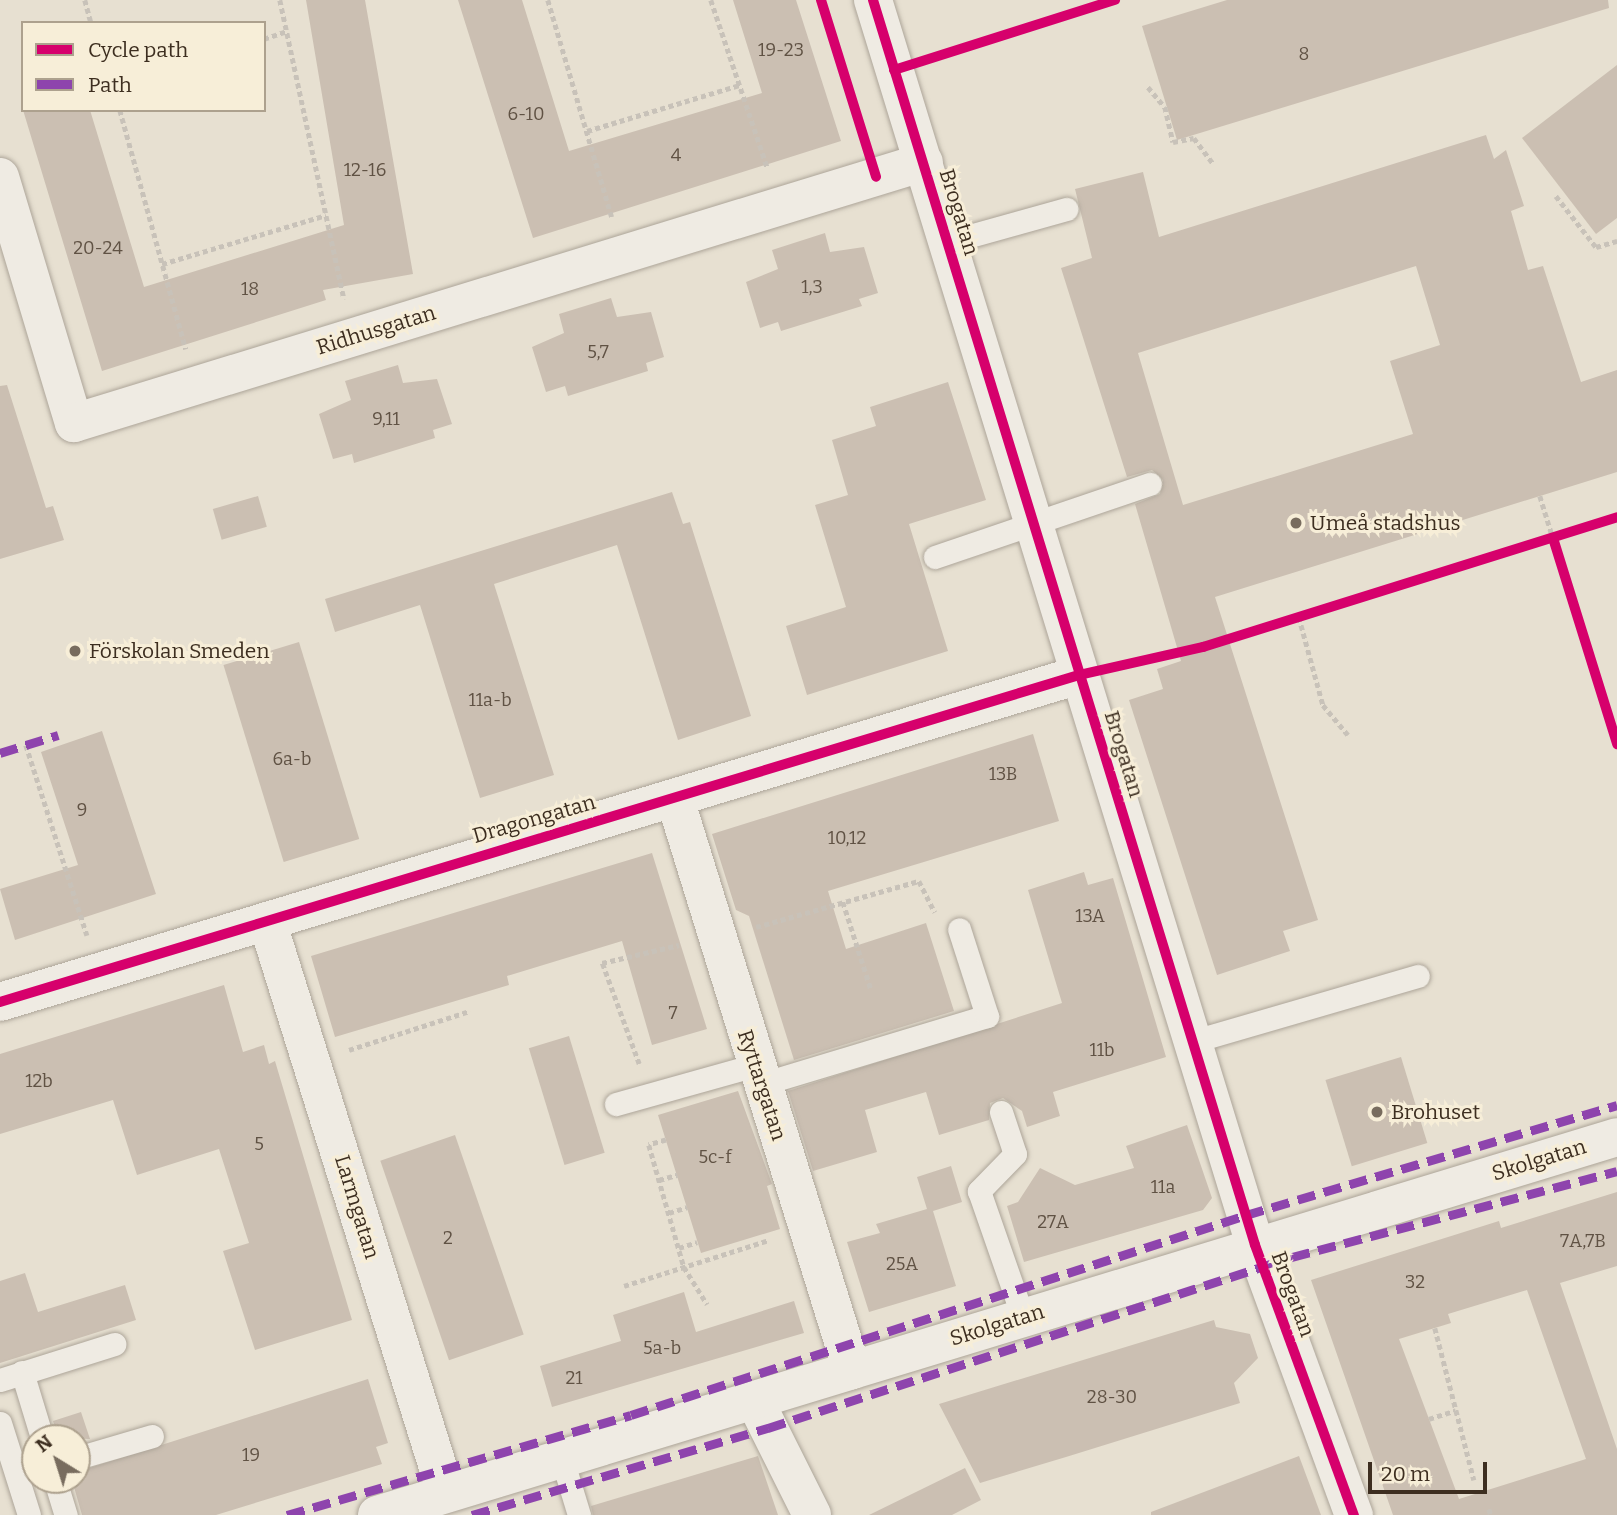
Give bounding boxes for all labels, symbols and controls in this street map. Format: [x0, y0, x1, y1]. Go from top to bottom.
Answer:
legend [21, 21, 266, 112]
text: Cycle path [88, 37, 188, 63]
house number: 19-23 [758, 39, 804, 61]
house number: 8 [1299, 43, 1309, 65]
text: Path [88, 72, 132, 98]
house number: 6-10 [508, 103, 544, 125]
house number: 4 [671, 144, 681, 166]
house number: 12-16 [344, 159, 386, 181]
street label: Brogatan [934, 166, 984, 258]
house number: 20-24 [73, 237, 123, 259]
house number: 1,3 [801, 276, 823, 298]
house number: 18 [241, 278, 259, 300]
street label: Ridhusgatan [313, 300, 439, 360]
house number: 5,7 [587, 341, 609, 363]
house number: 9,11 [372, 408, 400, 430]
place label: Umeå stadshus [1310, 510, 1460, 536]
marker: Umeå stadshus [1288, 515, 1304, 531]
place label: Förskolan Smeden [89, 638, 270, 664]
marker: Förskolan Smeden [67, 643, 83, 659]
house number: 11a-b [468, 689, 512, 711]
street label: Brogatan [1099, 708, 1149, 800]
house number: 6a-b [272, 748, 312, 770]
house number: 13B [989, 763, 1017, 785]
street label: Dragongatan [470, 789, 598, 849]
house number: 9 [77, 799, 87, 821]
house number: 10,12 [828, 827, 866, 849]
house number: 13A [1075, 905, 1105, 927]
house number: 7 [668, 1002, 678, 1024]
street label: Ryttargatan [732, 1026, 792, 1144]
house number: 11b [1089, 1039, 1115, 1061]
house number: 12b [25, 1070, 53, 1092]
place label: Brohuset [1391, 1099, 1480, 1125]
marker: Brohuset [1369, 1104, 1385, 1120]
house number: 5 [254, 1133, 264, 1155]
street label: Skolgatan [1489, 1134, 1589, 1186]
house number: 5c-f [698, 1146, 732, 1168]
street label: Larmgatan [329, 1152, 385, 1262]
house number: 11a [1151, 1176, 1175, 1198]
house number: 27A [1037, 1211, 1069, 1233]
house number: 2 [443, 1227, 453, 1249]
house number: 7A,7B [1560, 1230, 1606, 1252]
street label: Brogatan [1266, 1248, 1320, 1340]
house number: 25A [886, 1253, 918, 1275]
house number: 32 [1405, 1271, 1425, 1293]
street label: Skolgatan [947, 1299, 1047, 1351]
house number: 5a-b [643, 1337, 681, 1359]
house number: 21 [565, 1367, 583, 1389]
house number: 28-30 [1087, 1386, 1137, 1408]
north arrow [21, 1424, 91, 1494]
text: N [31, 1430, 57, 1457]
house number: 19 [242, 1444, 260, 1466]
scale bar [1372, 1448, 1491, 1492]
text: 20 m [1381, 1461, 1430, 1487]

